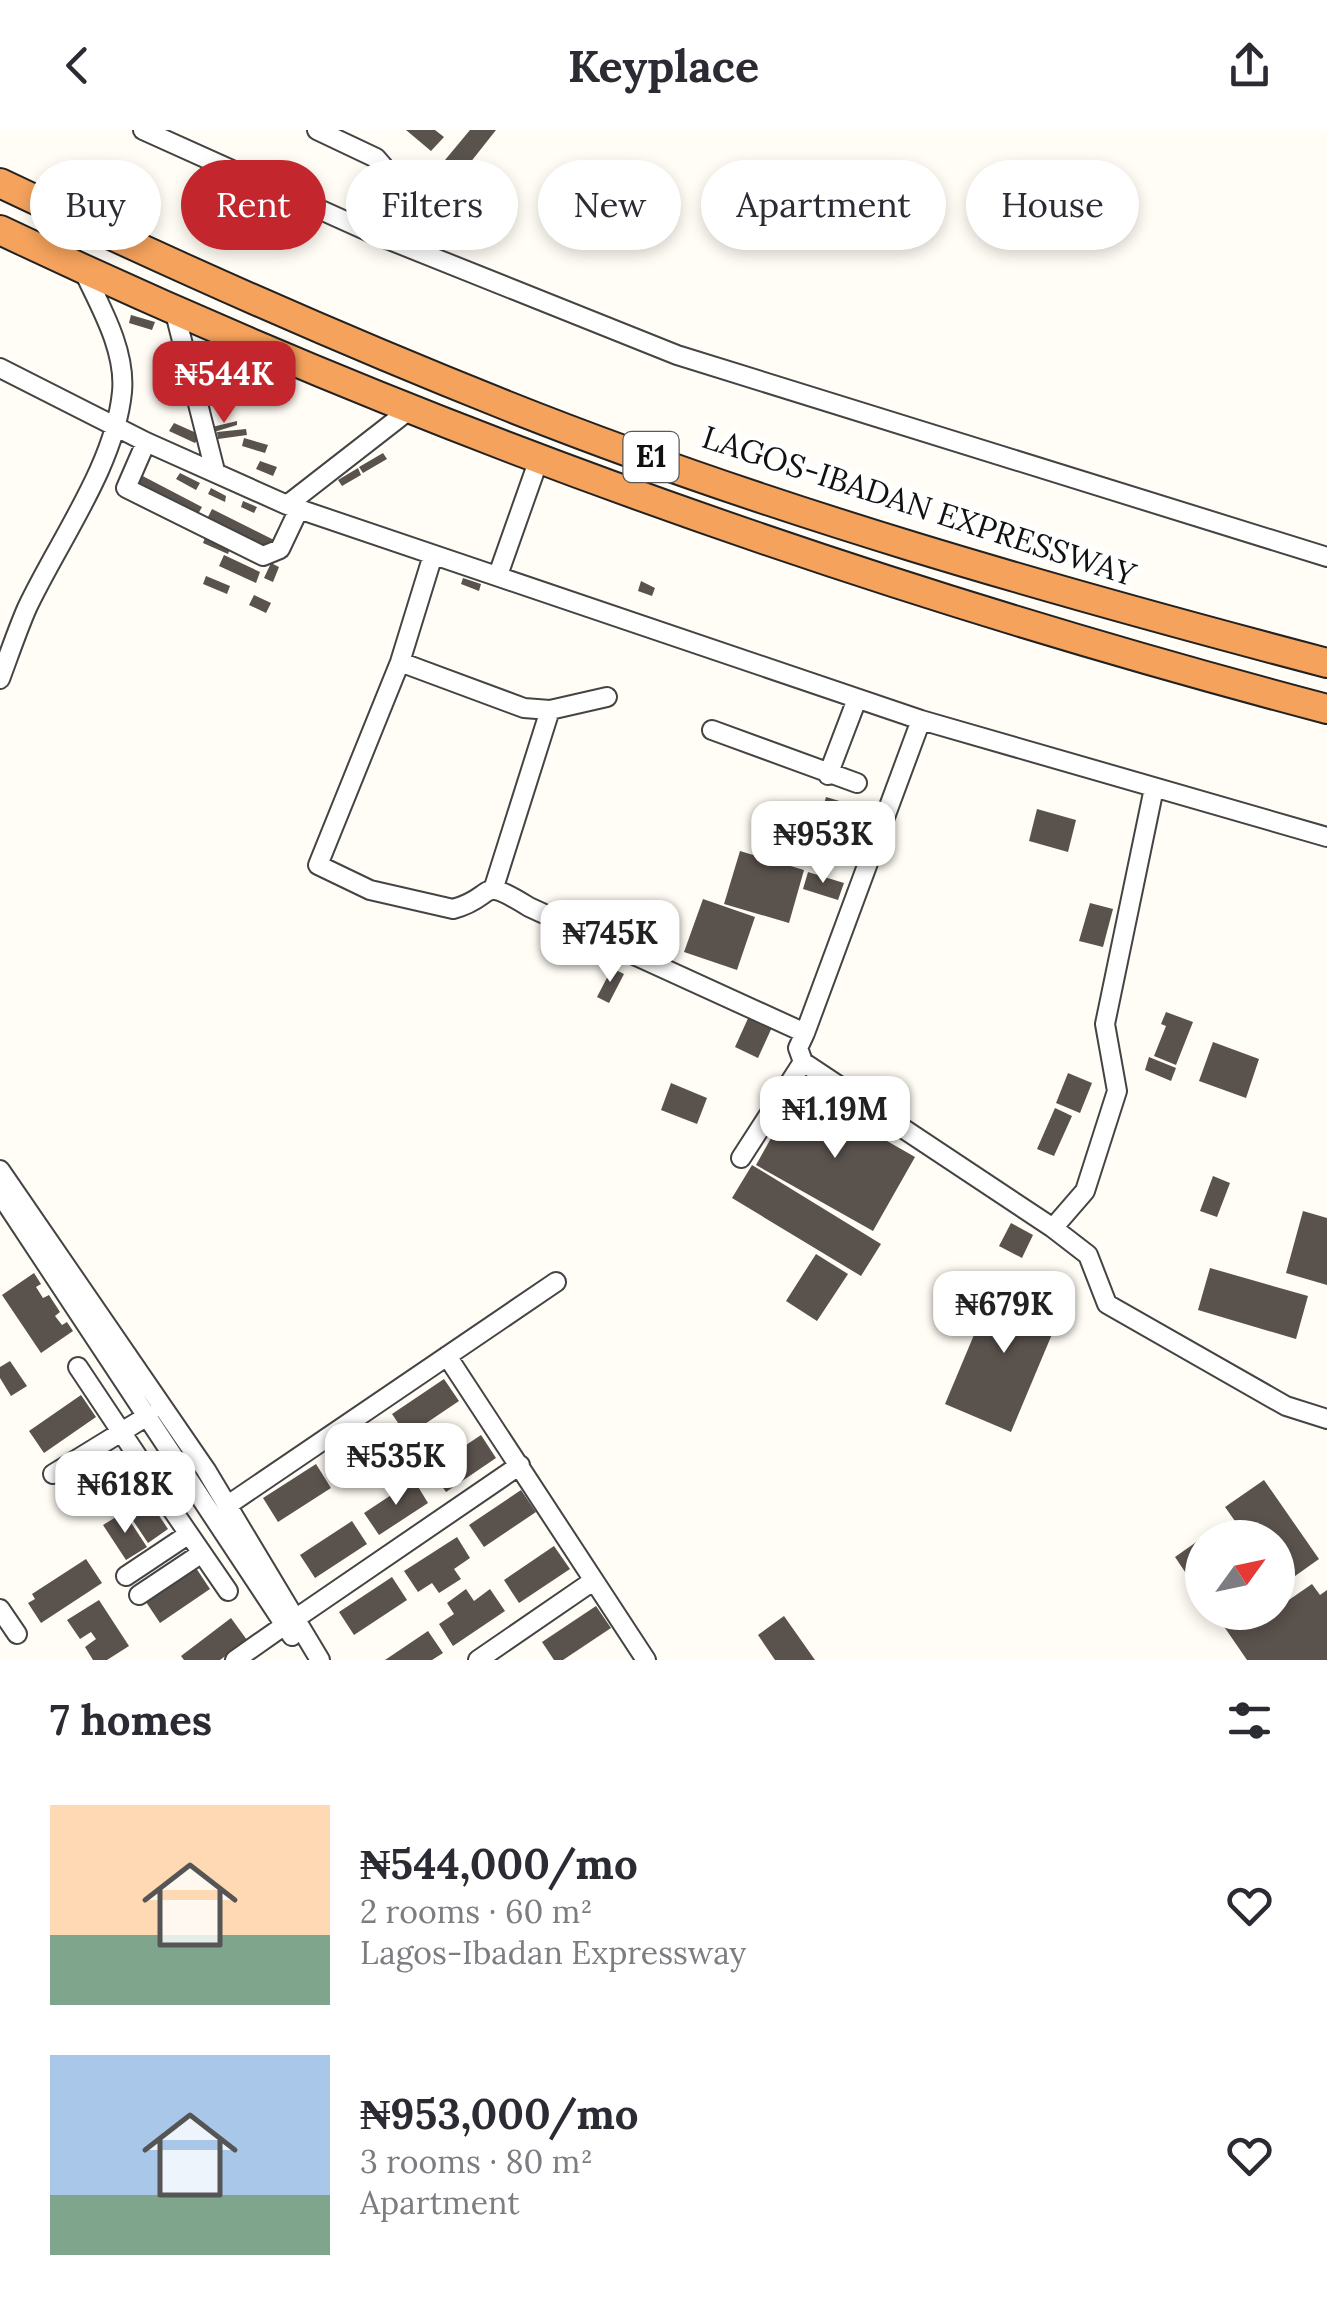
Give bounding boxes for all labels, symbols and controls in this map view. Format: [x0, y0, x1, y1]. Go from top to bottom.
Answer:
text: Keyplace [568, 37, 759, 94]
icon: back [50, 38, 105, 93]
icon: share [1222, 38, 1277, 93]
chip: Buy [30, 160, 161, 250]
chip: Rent [181, 160, 326, 250]
chip: Filters [346, 160, 518, 250]
chip: New [538, 160, 681, 250]
chip: Apartment [701, 160, 946, 250]
chip: House [966, 160, 1139, 250]
pin: ₦544K [154, 341, 294, 426]
text: ₦544K [175, 353, 273, 394]
street label: LAGOS-IBADAN EXPRESSWAY [697, 416, 1142, 595]
road number: E1 [624, 432, 678, 482]
pin: ₦953K [753, 801, 893, 886]
text: ₦953K [773, 813, 873, 854]
pin: ₦745K [540, 900, 680, 985]
text: ₦745K [562, 912, 658, 953]
pin: ₦1.19M [754, 1076, 916, 1161]
text: ₦1.19M [782, 1088, 888, 1129]
pin: ₦679K [934, 1271, 1074, 1356]
text: ₦679K [955, 1283, 1053, 1324]
pin: ₦535K [326, 1423, 466, 1508]
text: ₦535K [347, 1435, 445, 1476]
pin: ₦618K [55, 1451, 195, 1536]
text: ₦618K [77, 1463, 173, 1504]
north arrow [1185, 1520, 1295, 1630]
map controls [1185, 1520, 1295, 1630]
text: 7 homes [50, 1693, 212, 1747]
icon: filters [1222, 1693, 1277, 1748]
text: ₦544,000/mo [360, 1837, 638, 1891]
icon: home [130, 1845, 250, 1965]
icon: heart [1222, 1878, 1277, 1933]
text: 2 rooms · 60 m² [360, 1891, 593, 1932]
text: Lagos-Ibadan Expressway [360, 1932, 746, 1973]
text: ₦953,000/mo [360, 2087, 639, 2141]
icon: home [130, 2095, 250, 2215]
icon: heart [1222, 2128, 1277, 2183]
text: 3 rooms · 80 m² [360, 2141, 593, 2182]
text: Apartment [360, 2182, 520, 2223]

